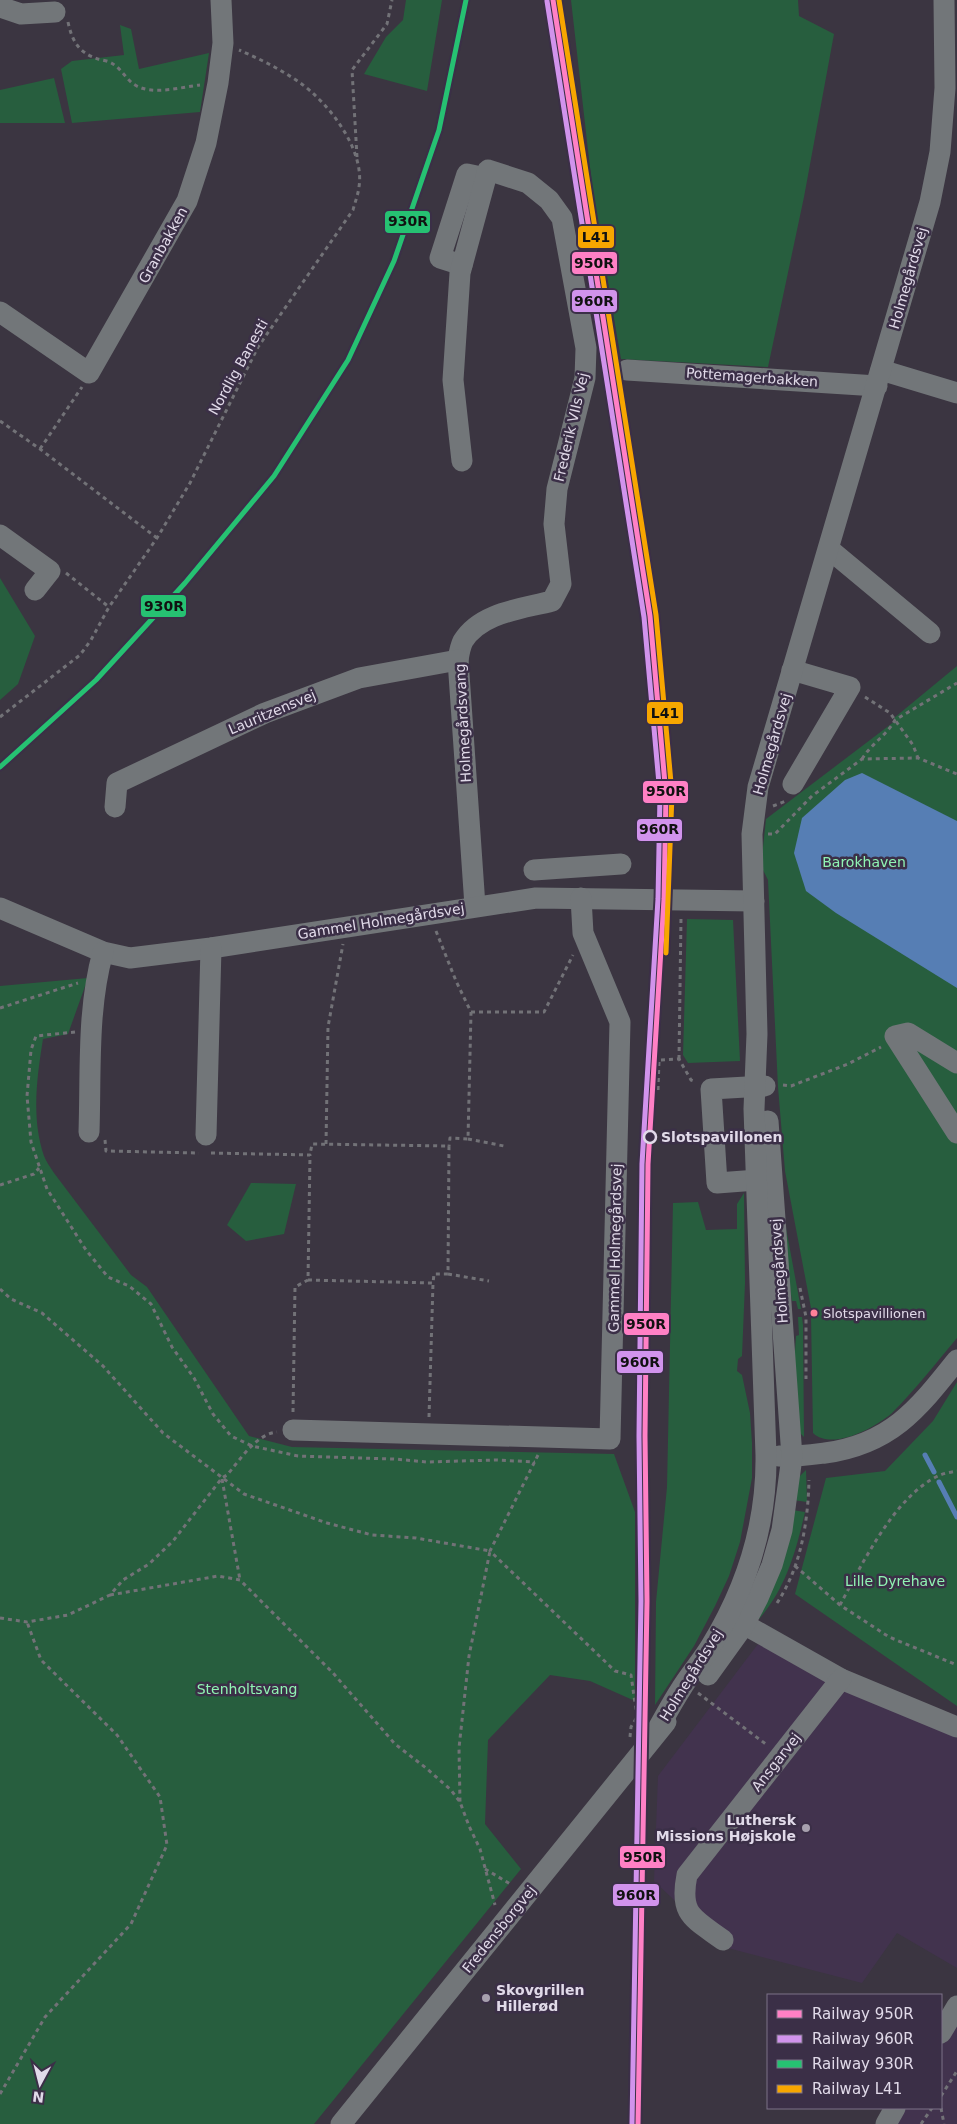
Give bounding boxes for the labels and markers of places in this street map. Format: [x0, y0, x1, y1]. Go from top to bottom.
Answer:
place label: Slotspavillonen [661, 1129, 783, 1145]
marker: Slotspavillonen [643, 1130, 657, 1144]
place label: Slotspavillionen [823, 1306, 925, 1321]
marker: Slotspavillionen [809, 1308, 819, 1318]
place label: Luthersk Missions Højskole [656, 1812, 797, 1844]
marker: Luthersk Missions Højskole [800, 1822, 812, 1834]
place label: Skovgrillen Hillerød [496, 1982, 585, 2014]
marker: Skovgrillen Hillerød [480, 1992, 492, 2004]

